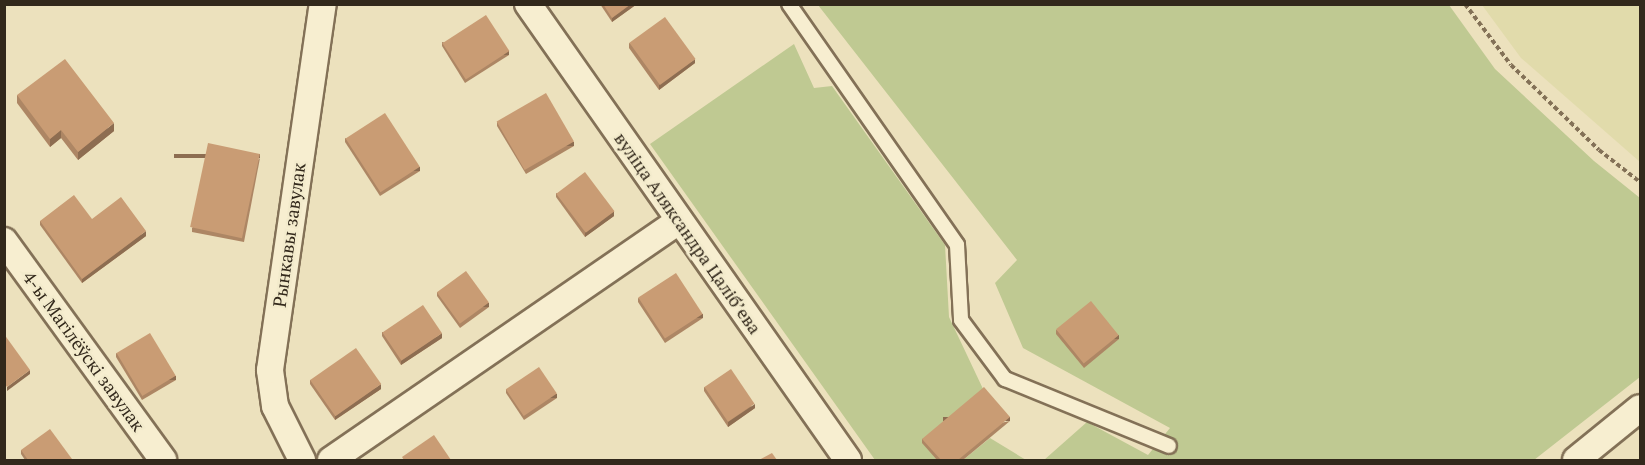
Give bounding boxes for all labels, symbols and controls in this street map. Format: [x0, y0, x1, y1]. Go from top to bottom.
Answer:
street label: вуліца Аляксандра Цалібʼева [610, 128, 766, 338]
street label: Рынкавы завулак [268, 161, 310, 309]
street label: 4-ы Магілёўскі завулак [19, 267, 149, 435]

